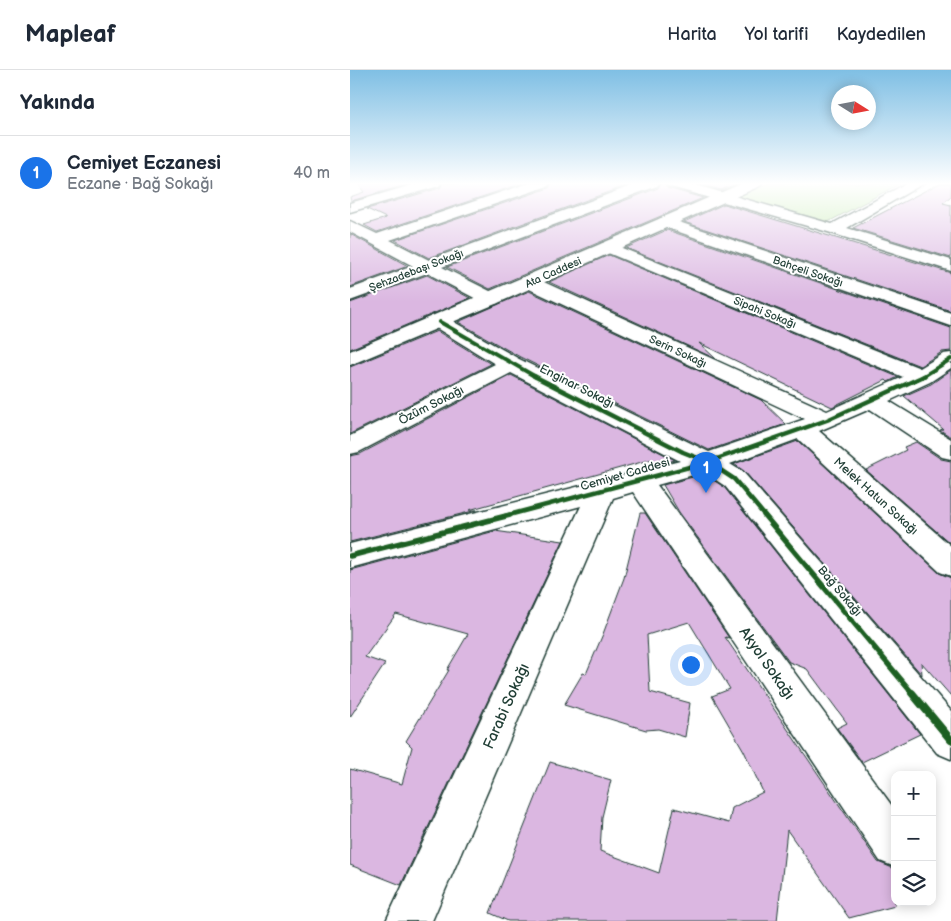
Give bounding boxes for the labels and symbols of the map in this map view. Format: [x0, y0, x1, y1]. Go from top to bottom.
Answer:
north arrow [831, 85, 876, 130]
street label: Şehzadebaşı Sokağı [367, 246, 465, 294]
street label: Bahçeli Sokağı [771, 253, 845, 290]
street label: Ata Caddesi [523, 254, 584, 291]
street label: Sipahi Sokağı [732, 294, 798, 331]
street label: Serin Sokağı [647, 332, 709, 370]
street label: Enginar Sokağı [537, 361, 617, 412]
street label: Özüm Sokağı [396, 382, 466, 428]
pin: 1 [690, 452, 722, 493]
street label: Cemiyet Caddesi [579, 455, 672, 494]
street label: Melek Hatun Sokağı [830, 455, 921, 538]
street label: Bağ Sokağı [814, 563, 865, 620]
street label: Akyol Sokağı [735, 623, 799, 703]
your location [678, 652, 704, 678]
street label: Farabi Sokağı [479, 660, 534, 752]

